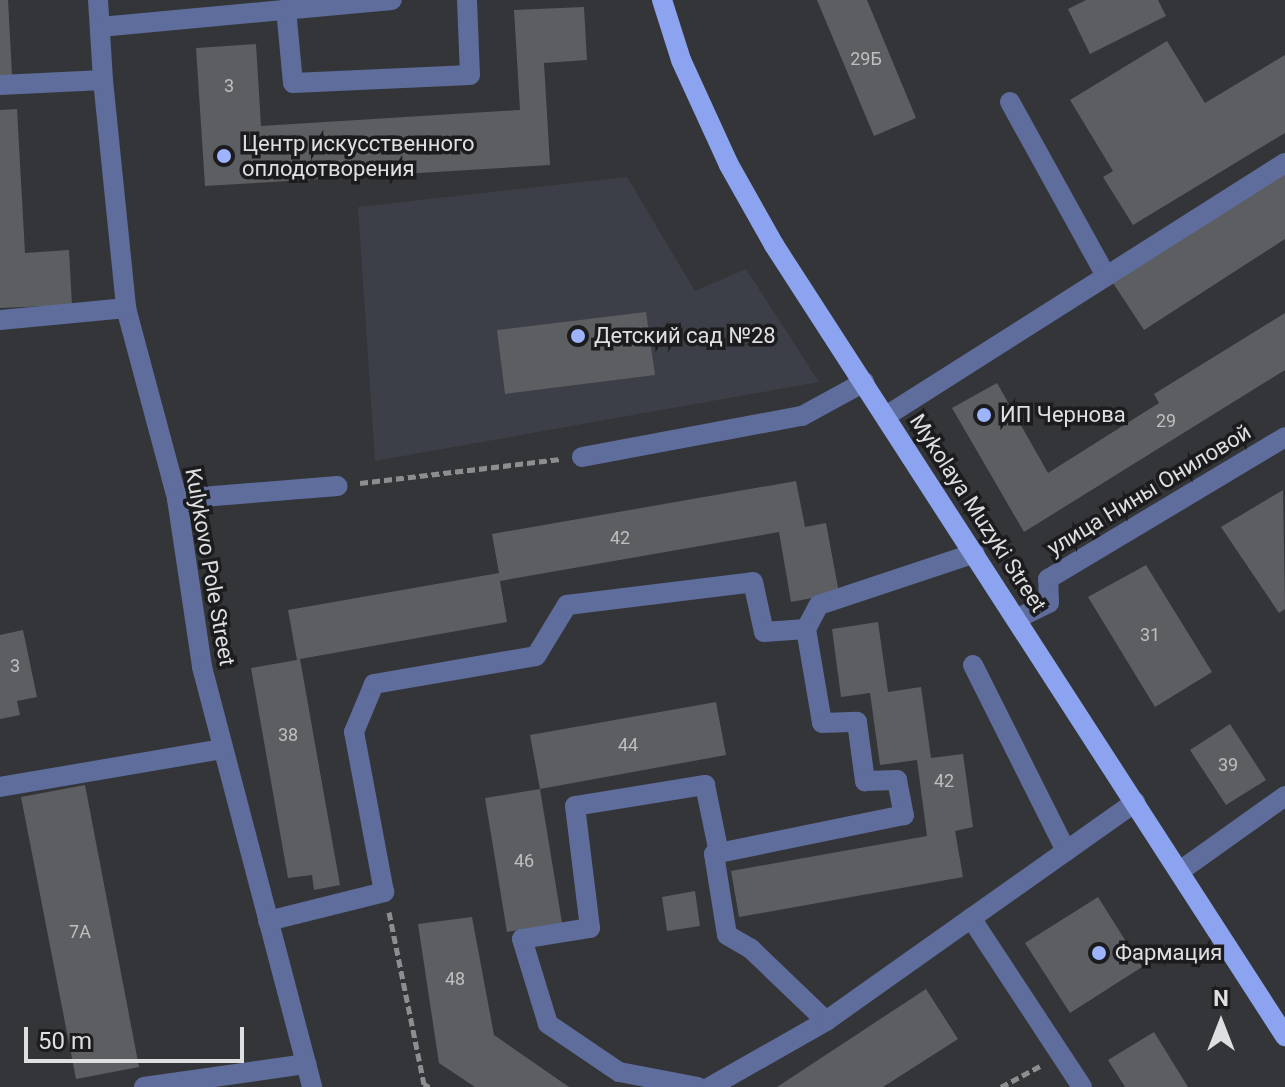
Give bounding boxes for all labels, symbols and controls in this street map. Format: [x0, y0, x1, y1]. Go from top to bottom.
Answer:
house number: 29Б [850, 48, 882, 70]
house number: 3 [224, 75, 234, 97]
place label: Центр искусственного оплодотворения [242, 130, 475, 182]
marker: Центр искусственного оплодотворения [213, 145, 235, 167]
place label: Детский сад №28 [594, 323, 776, 349]
marker: Детский сад №28 [569, 327, 587, 345]
place label: ИП Чернова [1000, 402, 1126, 428]
marker: ИП Чернова [975, 406, 993, 424]
street label: Mykolaya Muzyki Street [904, 409, 1052, 617]
house number: 29 [1156, 410, 1176, 432]
street label: улица Нины Ониловой [1042, 419, 1256, 561]
street label: Kulykovo Pole Street [180, 466, 240, 668]
house number: 42 [610, 527, 630, 549]
house number: 31 [1140, 624, 1160, 646]
house number: 3 [10, 655, 20, 677]
house number: 38 [278, 724, 298, 746]
house number: 44 [618, 734, 638, 756]
house number: 39 [1218, 754, 1238, 776]
house number: 42 [934, 770, 954, 792]
house number: 46 [514, 850, 534, 872]
house number: 7А [69, 921, 91, 943]
place label: Фармация [1115, 940, 1222, 966]
marker: Фармация [1090, 944, 1108, 962]
house number: 48 [445, 968, 465, 990]
north arrow [1181, 983, 1261, 1063]
text: N [1213, 986, 1229, 1011]
scale bar [28, 1011, 248, 1061]
text: 50 m [38, 1027, 92, 1055]

